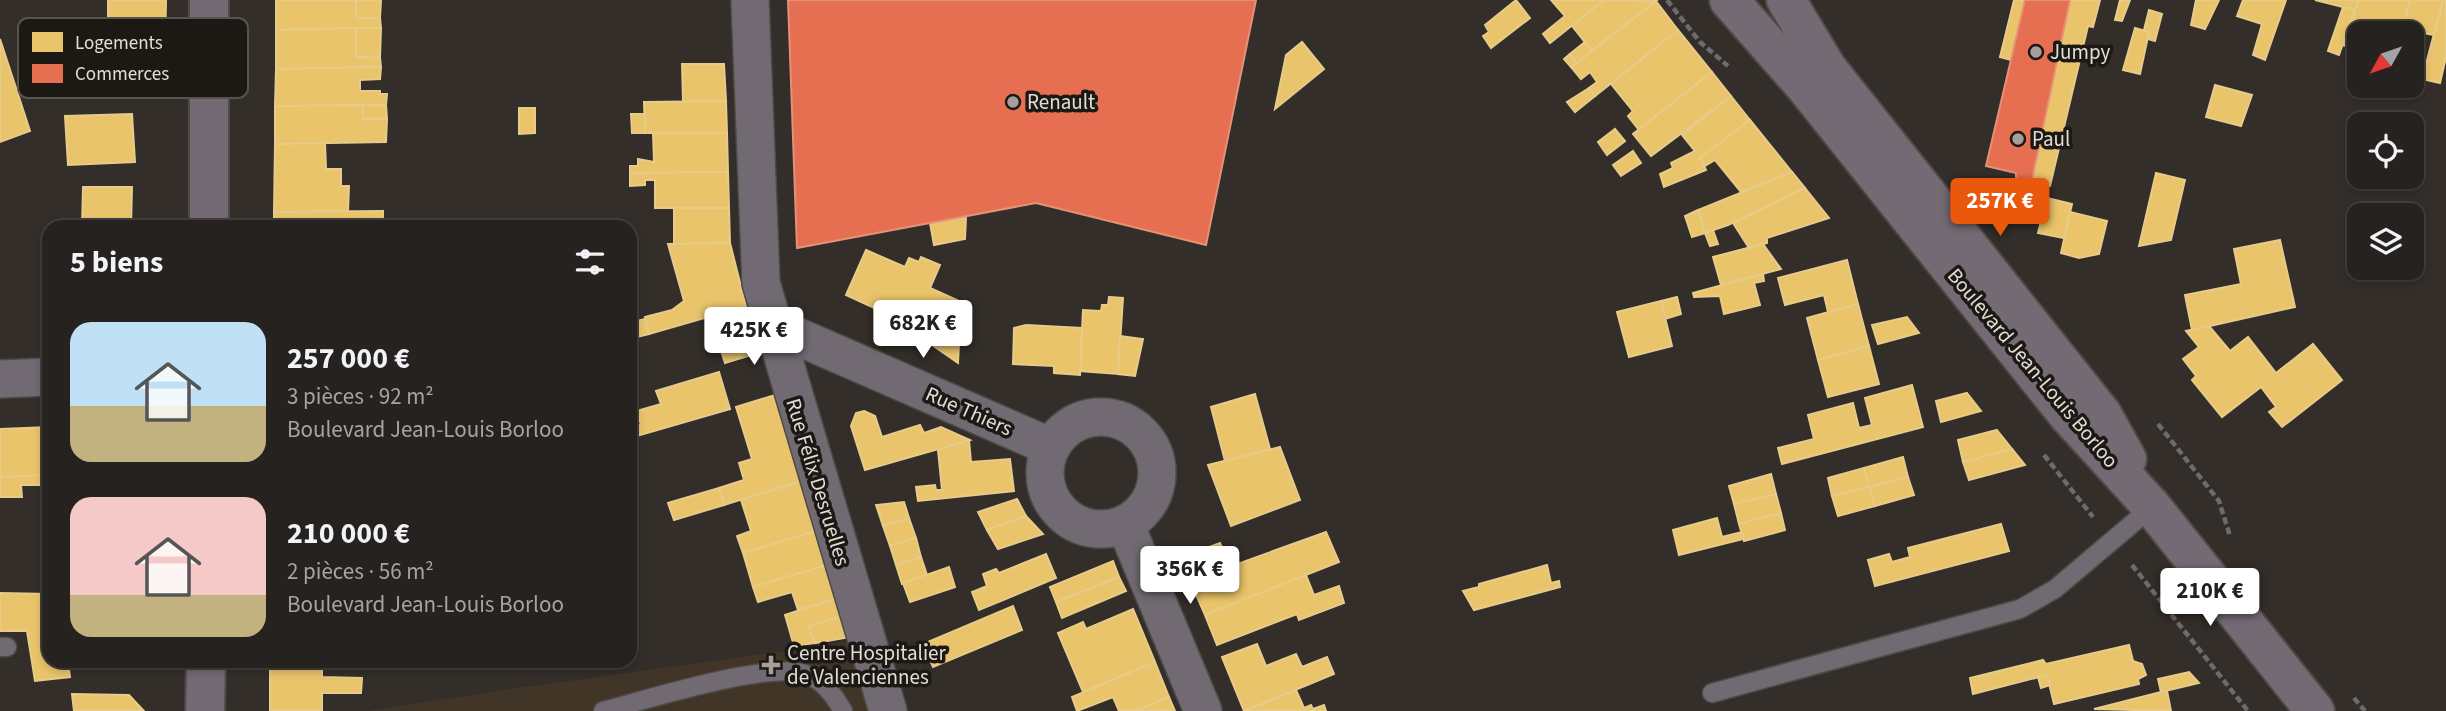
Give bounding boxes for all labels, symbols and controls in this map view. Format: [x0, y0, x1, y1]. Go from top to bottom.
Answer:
legend [18, 18, 248, 98]
north arrow [2347, 21, 2424, 98]
map controls [2347, 21, 2424, 280]
text: Logements [75, 30, 163, 57]
place label: Jumpy [2050, 37, 2110, 67]
marker: Jumpy [2028, 44, 2044, 60]
text: Commerces [75, 61, 169, 88]
place label: Renault [1027, 87, 1095, 117]
marker: Renault [1005, 94, 1021, 110]
button: locate [2347, 112, 2424, 189]
place label: Paul [2032, 124, 2070, 154]
marker: Paul [2010, 131, 2026, 147]
pin: 257K € [1943, 178, 2057, 238]
text: 257K € [1966, 184, 2034, 217]
button: layers [2347, 203, 2424, 280]
text: 5 biens [70, 241, 163, 284]
icon: filters [571, 243, 609, 281]
street label: Boulevard Jean-Louis Borloo [1940, 262, 2126, 474]
pin: 682K € [866, 300, 980, 360]
text: 682K € [889, 306, 957, 339]
pin: 425K € [697, 308, 811, 367]
text: 425K € [720, 313, 788, 346]
text: 257 000 € [287, 337, 410, 380]
icon: home [126, 350, 210, 434]
street label: Rue Thiers [921, 379, 1017, 444]
text: 3 pièces · 92 m² [287, 380, 434, 413]
street label: Rue Félix Desruelles [778, 395, 858, 570]
text: Boulevard Jean-Louis Borloo [287, 413, 564, 446]
text: 210 000 € [287, 512, 410, 555]
icon: home [126, 525, 210, 609]
pin: 356K € [1133, 546, 1247, 606]
text: 356K € [1156, 552, 1224, 585]
text: 2 pièces · 56 m² [287, 555, 434, 588]
pin: 210K € [2153, 568, 2267, 628]
text: 210K € [2176, 574, 2244, 607]
text: Boulevard Jean-Louis Borloo [287, 588, 564, 621]
place label: Centre Hospitalier de Valenciennes [787, 638, 947, 692]
marker: Centre Hospitalier de Valenciennes [761, 655, 781, 675]

